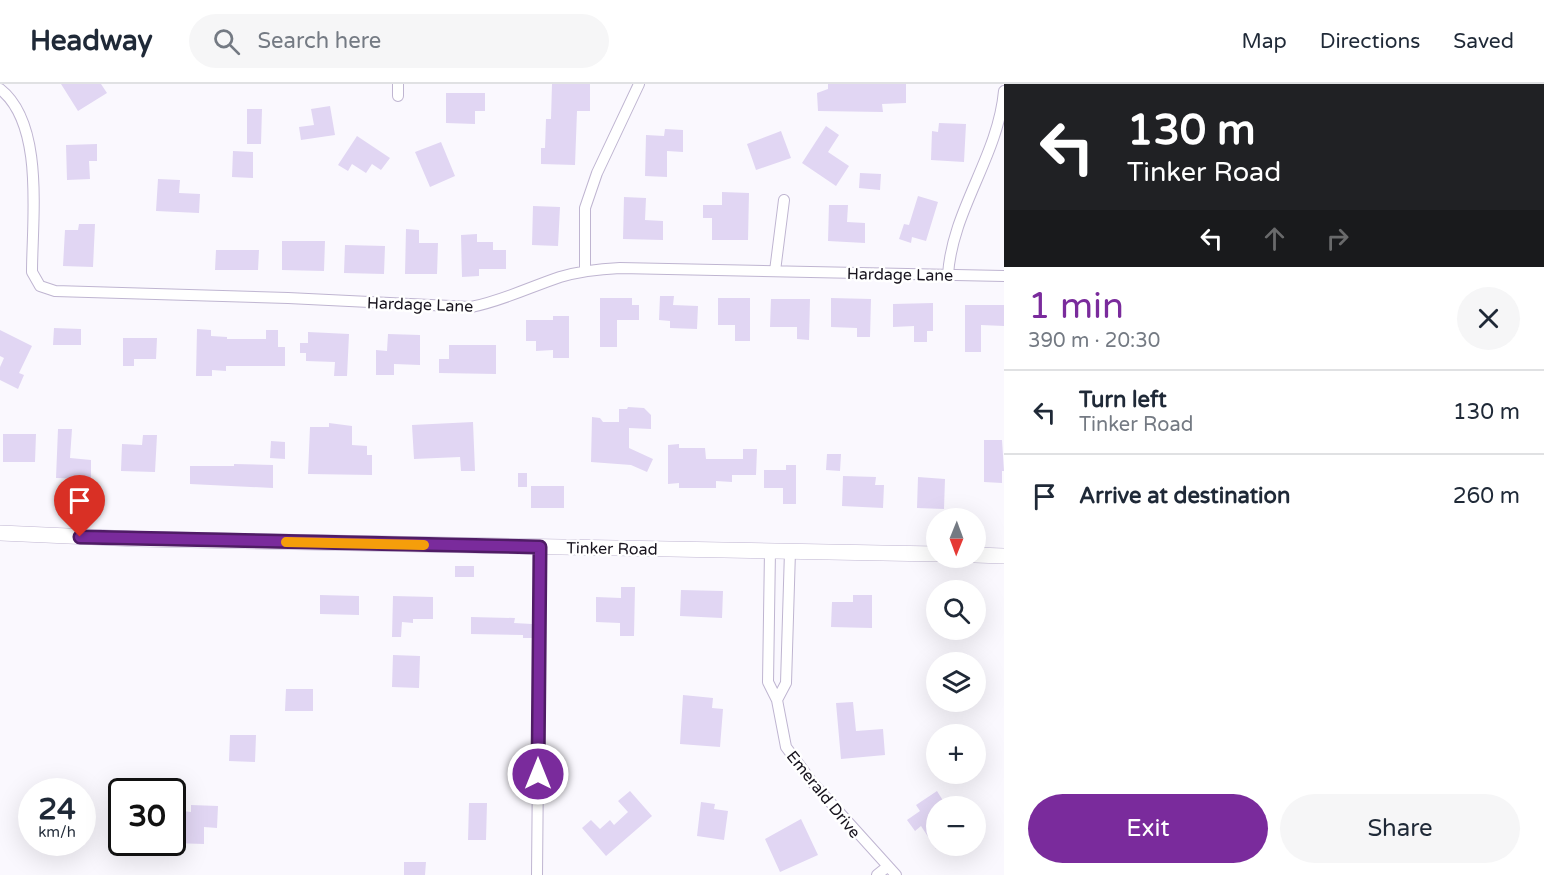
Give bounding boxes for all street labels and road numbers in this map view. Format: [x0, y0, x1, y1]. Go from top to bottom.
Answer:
street label: Hardage Lane [847, 264, 953, 286]
street label: Hardage Lane [366, 293, 473, 317]
street label: Tinker Road [566, 538, 658, 560]
street label: Emerald Drive [782, 747, 865, 842]

